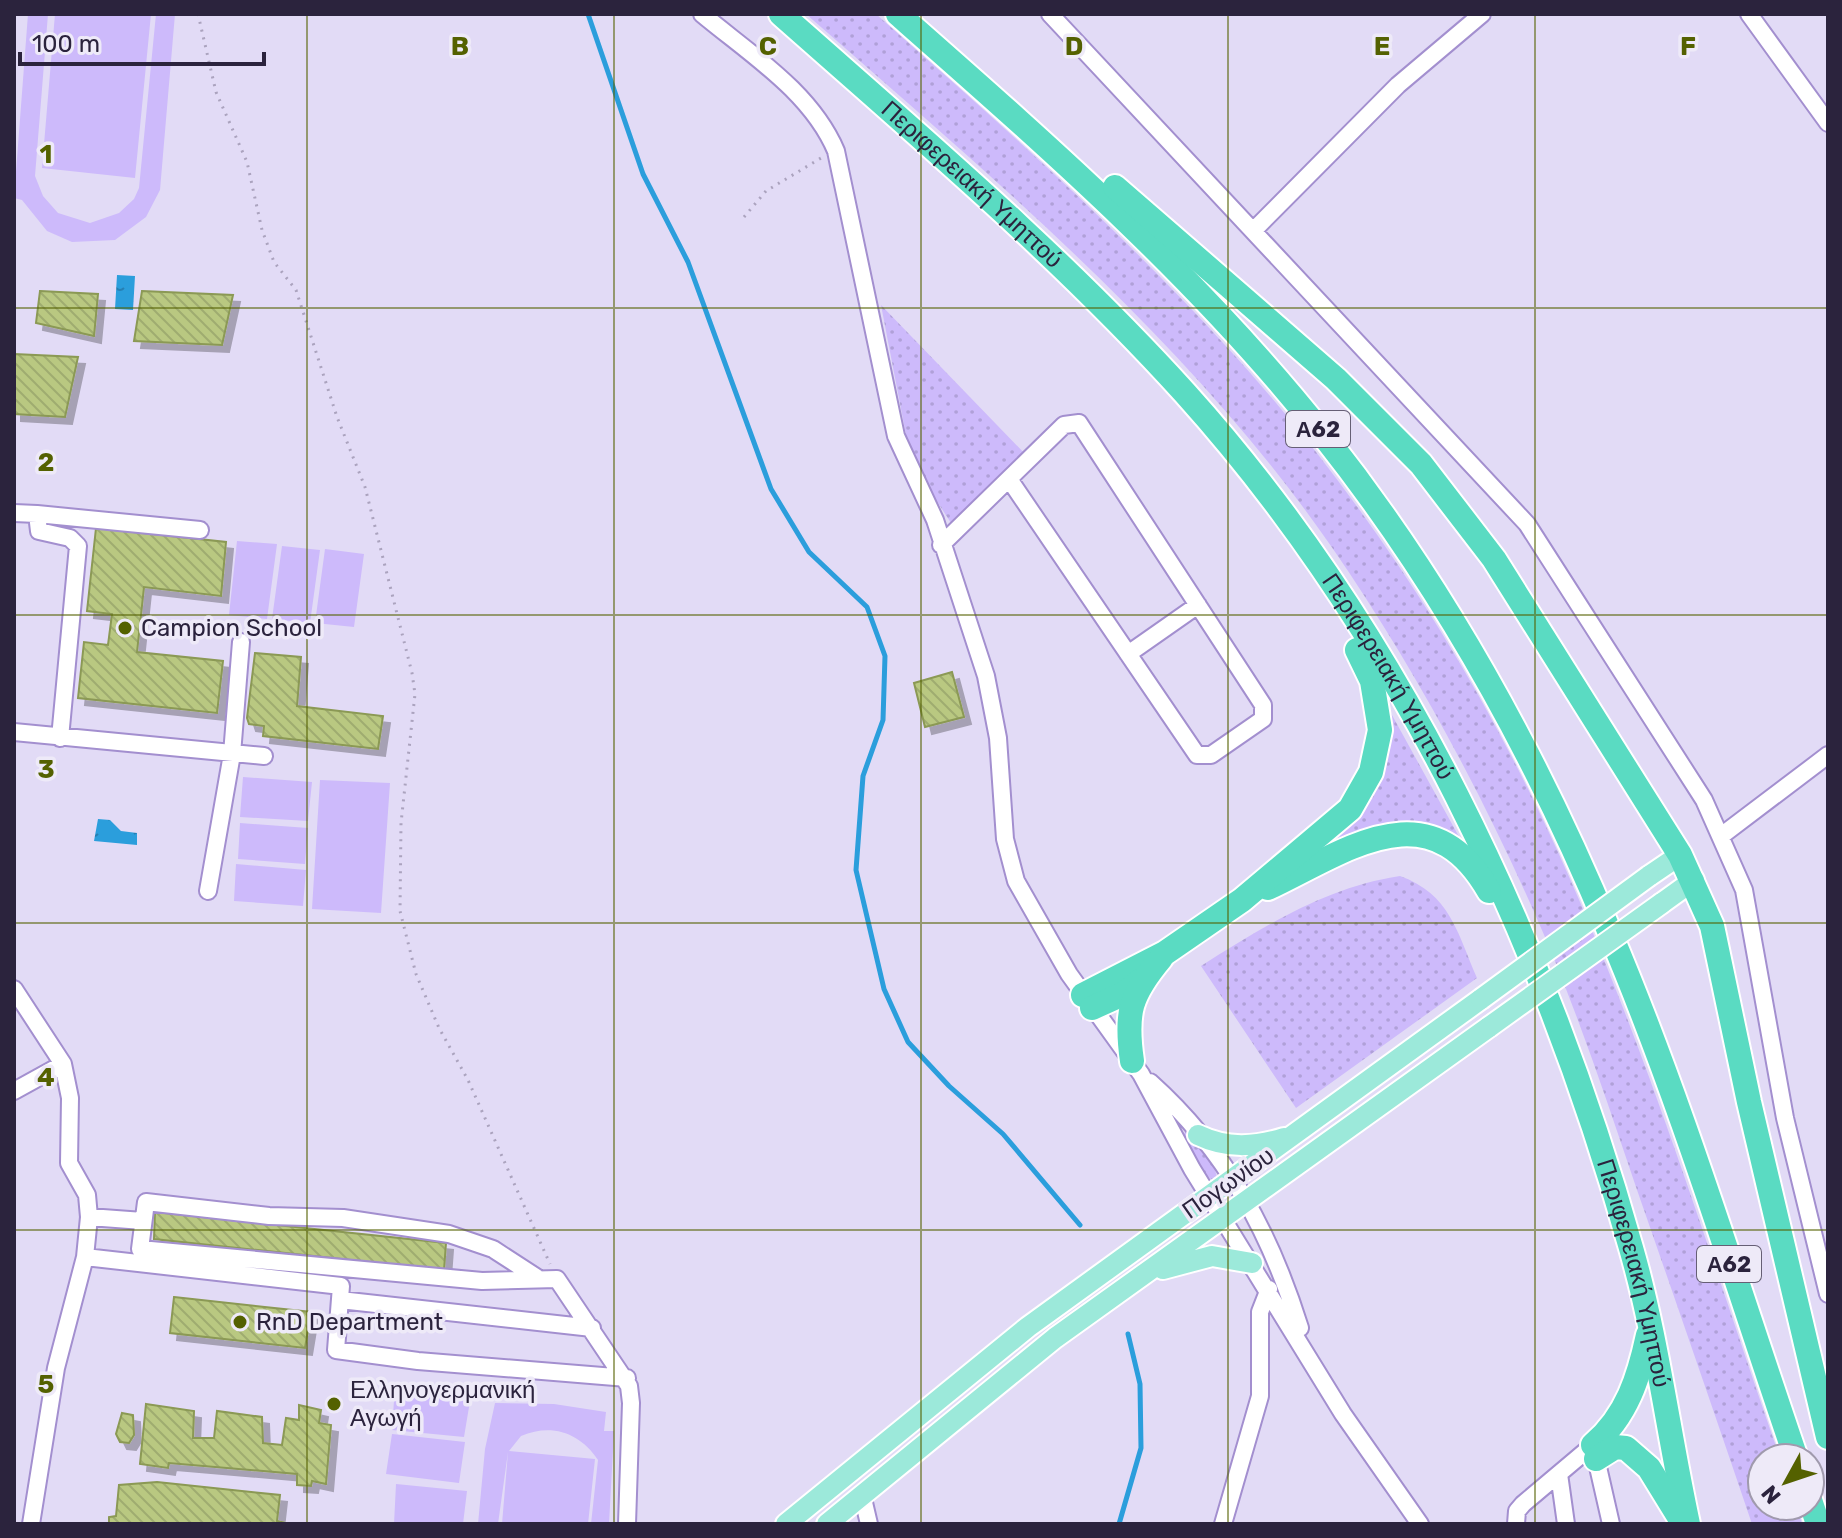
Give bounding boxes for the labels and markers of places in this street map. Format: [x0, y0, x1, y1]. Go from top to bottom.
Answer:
place label: Campion School [141, 614, 322, 642]
marker: Campion School [116, 619, 134, 637]
place label: RnD Department [256, 1308, 443, 1336]
marker: RnD Department [231, 1313, 249, 1331]
place label: Ελληνογερμανική Αγωγή [350, 1376, 535, 1432]
marker: Ελληνογερμανική Αγωγή [325, 1395, 343, 1413]

